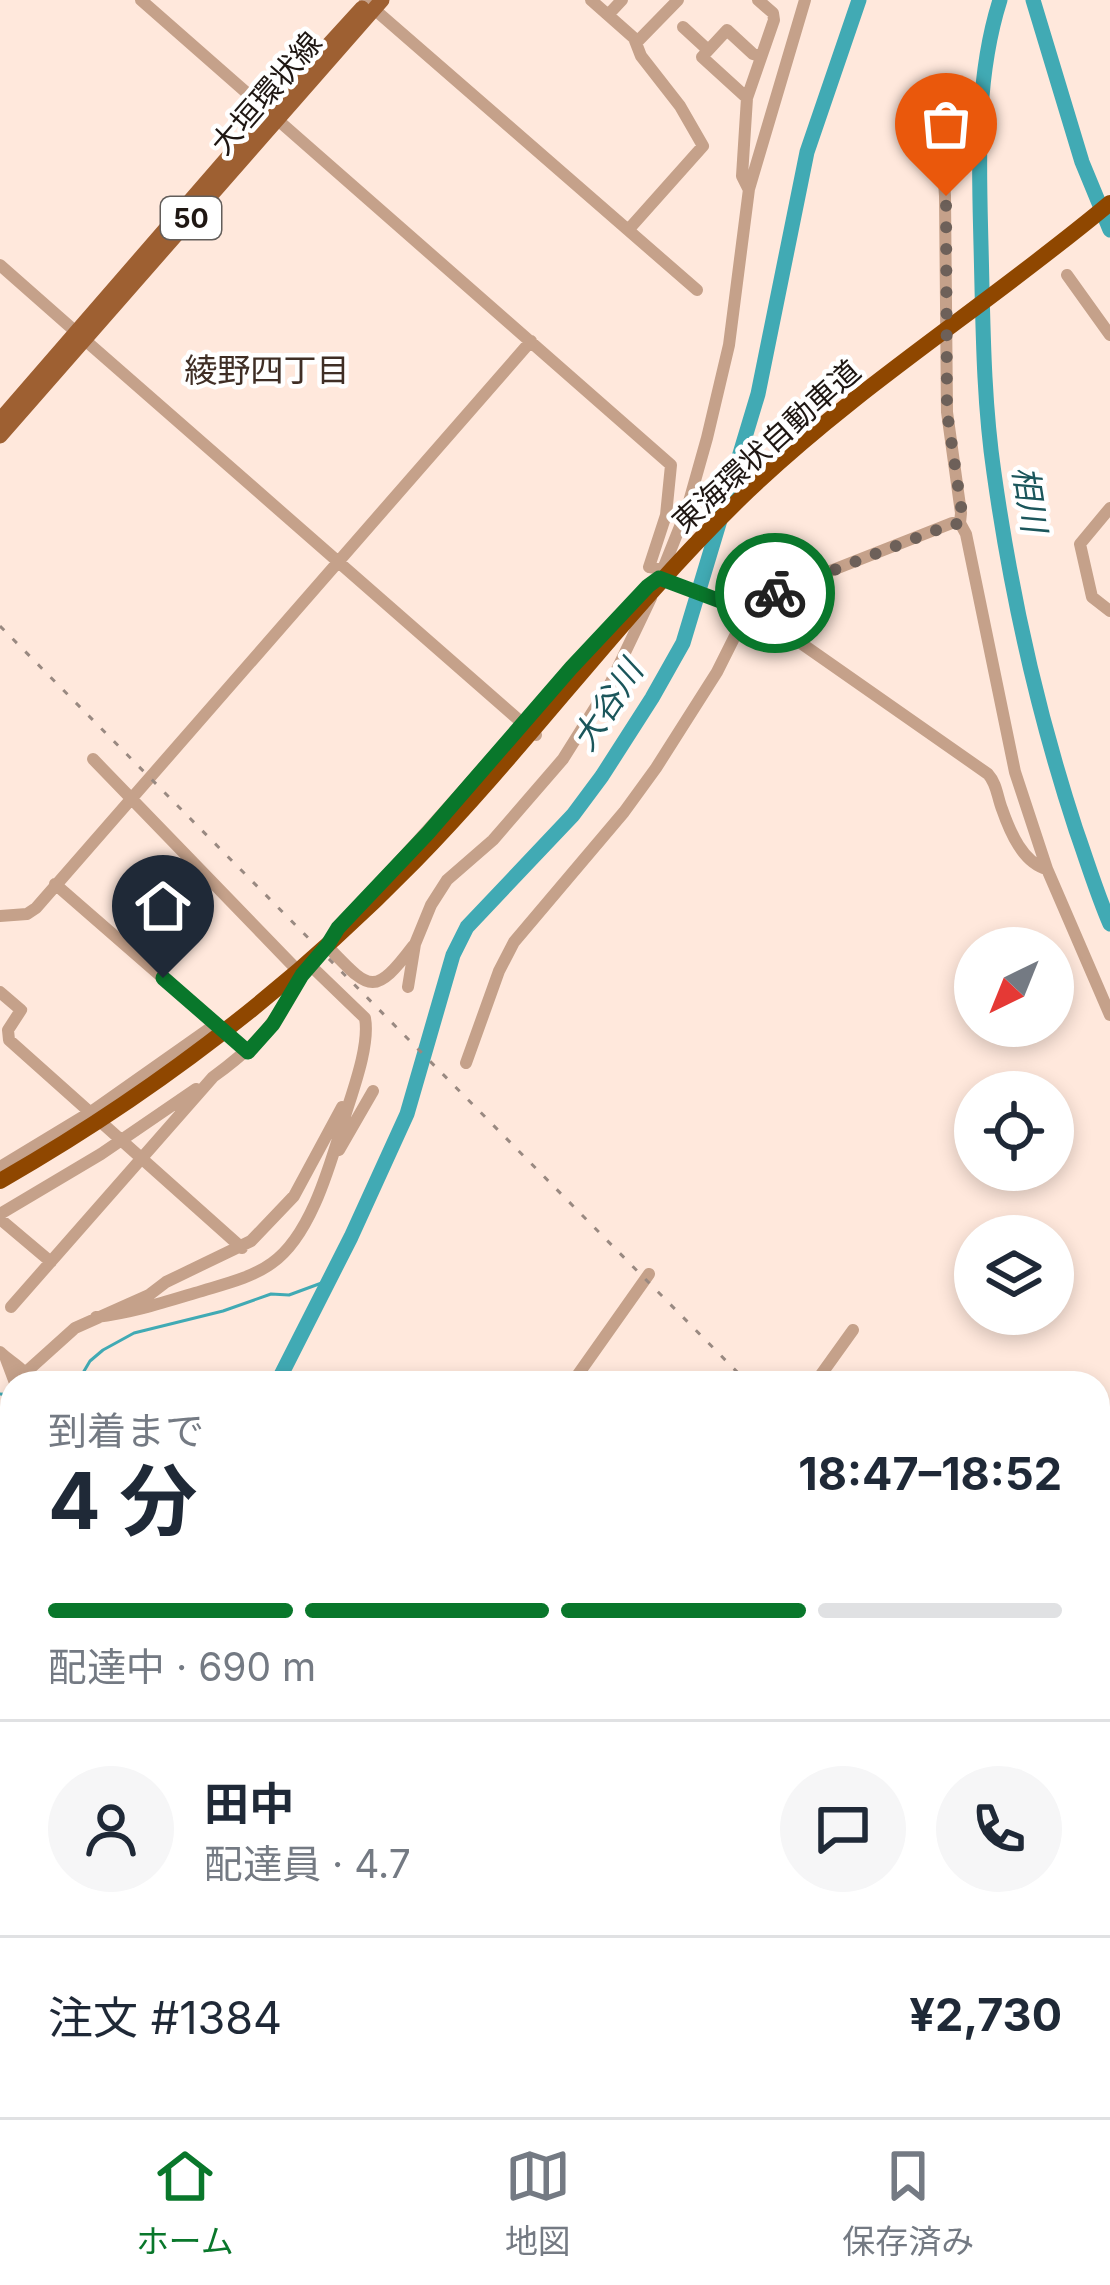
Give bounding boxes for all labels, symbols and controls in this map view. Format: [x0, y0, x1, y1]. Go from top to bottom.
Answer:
street label: 大垣環状線 [203, 25, 329, 161]
pin [895, 73, 997, 196]
icon: bag [913, 91, 979, 157]
road number: 50 [161, 197, 221, 239]
district label: 綾野四丁目 [185, 350, 350, 390]
street label: 東海環状自動車道 [665, 352, 867, 540]
water label: 相川 [1005, 463, 1055, 538]
courier [715, 533, 835, 653]
icon: bike [742, 560, 808, 626]
water label: 大谷川 [563, 650, 652, 757]
pin [112, 855, 214, 978]
icon: home [130, 873, 196, 939]
north arrow [954, 927, 1074, 1047]
map controls [954, 927, 1074, 1335]
button: locate [954, 1071, 1074, 1191]
button: layers [954, 1215, 1074, 1335]
text: 到着まで [48, 1407, 204, 1454]
text: 18:47–18:52 [798, 1446, 1062, 1501]
text: 4 分 [48, 1453, 197, 1548]
text: 配達中 · 690 m [48, 1643, 316, 1690]
button: person [48, 1766, 174, 1892]
button: chat [780, 1766, 906, 1892]
button: phone [936, 1766, 1062, 1892]
text: 田中 [204, 1776, 294, 1831]
text: 配達員 · 4.7 [204, 1840, 411, 1887]
text: ¥2,730 [909, 1987, 1062, 2042]
text: 注文 #1384 [48, 1990, 282, 2045]
tab: ホーム [136, 2143, 234, 2263]
tab: 地図 [505, 2143, 571, 2263]
tab: 保存済み [842, 2143, 974, 2263]

